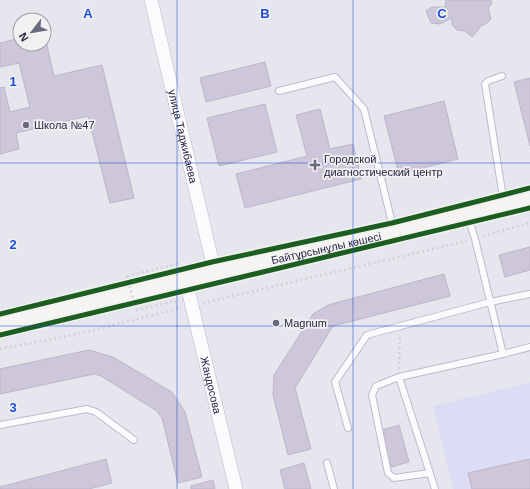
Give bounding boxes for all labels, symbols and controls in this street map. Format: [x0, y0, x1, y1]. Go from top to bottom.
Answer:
text: A [83, 6, 93, 21]
text: B [260, 6, 270, 21]
text: C [437, 6, 447, 21]
north arrow [12, 12, 52, 52]
text: N [16, 31, 31, 44]
text: 1 [9, 74, 17, 89]
street label: улица Таджибаева [166, 88, 200, 185]
place label: Школа №47 [34, 119, 95, 131]
marker: Школа №47 [21, 120, 31, 130]
place label: Городской диагностический центр [324, 153, 443, 178]
marker: Городской диагностический центр [309, 159, 321, 171]
street label: Байтұрсынұлы көшесі [270, 230, 382, 266]
text: 2 [9, 237, 17, 252]
place label: Magnum [284, 317, 327, 329]
marker: Magnum [271, 318, 281, 328]
street label: Жандосова [198, 355, 224, 416]
text: 3 [9, 400, 17, 415]

